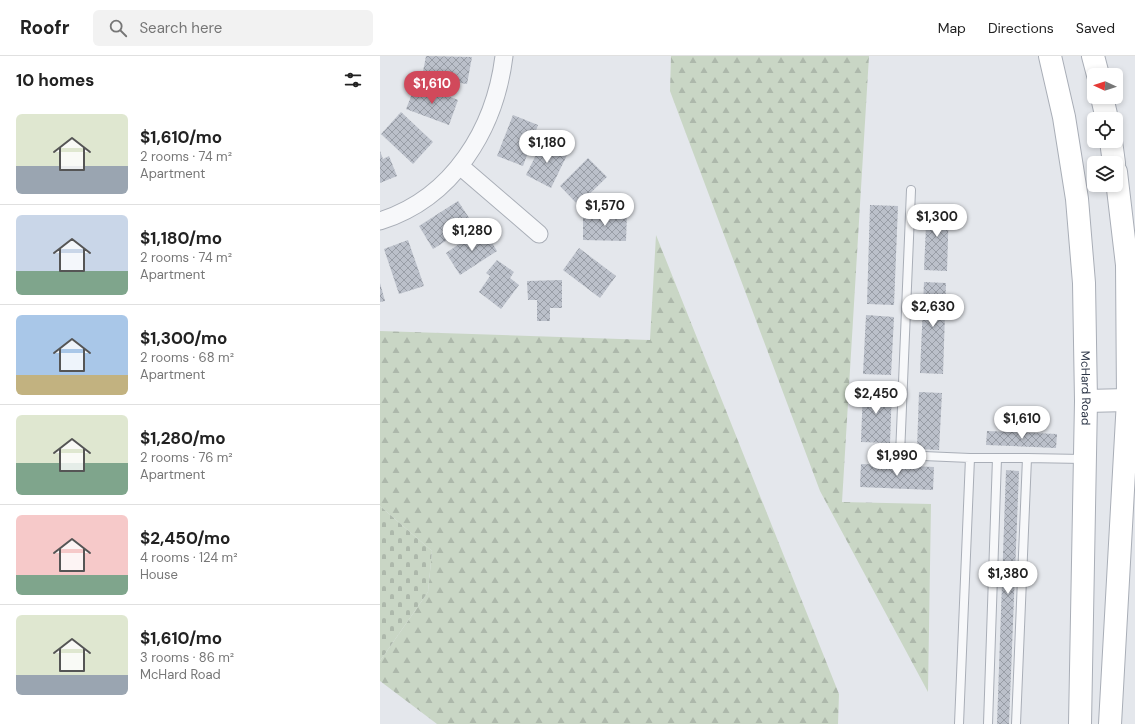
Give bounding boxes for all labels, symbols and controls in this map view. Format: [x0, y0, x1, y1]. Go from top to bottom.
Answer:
search box [93, 10, 373, 46]
text: Roofr [20, 15, 69, 40]
icon: search [107, 17, 129, 39]
text: Search here [139, 18, 222, 38]
text: Map [938, 19, 966, 37]
text: Directions [988, 19, 1054, 37]
text: Saved [1076, 19, 1115, 37]
north arrow [1087, 68, 1123, 104]
map controls [1087, 68, 1123, 192]
text: 10 homes [16, 69, 94, 91]
icon: filters [342, 69, 364, 91]
pin: $1,610 [399, 71, 465, 105]
text: $1,610 [413, 75, 451, 92]
button: locate [1087, 112, 1123, 148]
text: $1,610/mo [140, 126, 222, 148]
icon: home [48, 130, 96, 178]
pin: $1,180 [514, 130, 580, 164]
text: $1,180 [528, 134, 566, 151]
text: 2 rooms · 74 m² [140, 148, 232, 165]
button: layers [1087, 156, 1123, 192]
text: Apartment [140, 165, 205, 182]
pin: $1,570 [572, 193, 638, 227]
text: $1,570 [585, 197, 625, 214]
pin: $1,300 [904, 204, 970, 238]
text: $1,300 [916, 208, 958, 225]
pin: $1,280 [439, 218, 505, 252]
text: $1,280 [452, 222, 492, 239]
text: $1,180/mo [140, 227, 222, 249]
icon: home [48, 231, 96, 279]
text: 2 rooms · 74 m² [140, 249, 232, 266]
text: Apartment [140, 266, 205, 283]
pin: $2,630 [900, 294, 966, 328]
text: $2,630 [911, 298, 955, 315]
text: $1,300/mo [140, 327, 227, 349]
icon: home [48, 331, 96, 379]
text: 2 rooms · 68 m² [140, 349, 234, 366]
street label: McHard Road [1077, 351, 1094, 426]
text: Apartment [140, 366, 205, 383]
pin: $2,450 [843, 381, 909, 415]
text: $2,450 [854, 385, 898, 402]
pin: $1,610 [989, 406, 1055, 440]
text: $1,610 [1003, 410, 1041, 427]
text: $1,280/mo [140, 427, 226, 449]
icon: home [48, 431, 96, 479]
pin: $1,990 [864, 443, 930, 477]
text: $1,990 [876, 447, 918, 464]
text: 2 rooms · 76 m² [140, 449, 233, 466]
text: Apartment [140, 466, 205, 483]
text: $2,450/mo [140, 527, 230, 549]
icon: home [48, 531, 96, 579]
text: 4 rooms · 124 m² [140, 549, 237, 566]
pin: $1,380 [975, 561, 1041, 595]
text: $1,380 [987, 565, 1029, 582]
text: House [140, 566, 178, 583]
text: $1,610/mo [140, 627, 222, 649]
icon: home [48, 631, 96, 679]
text: 3 rooms · 86 m² [140, 649, 234, 666]
text: McHard Road [140, 666, 221, 683]

